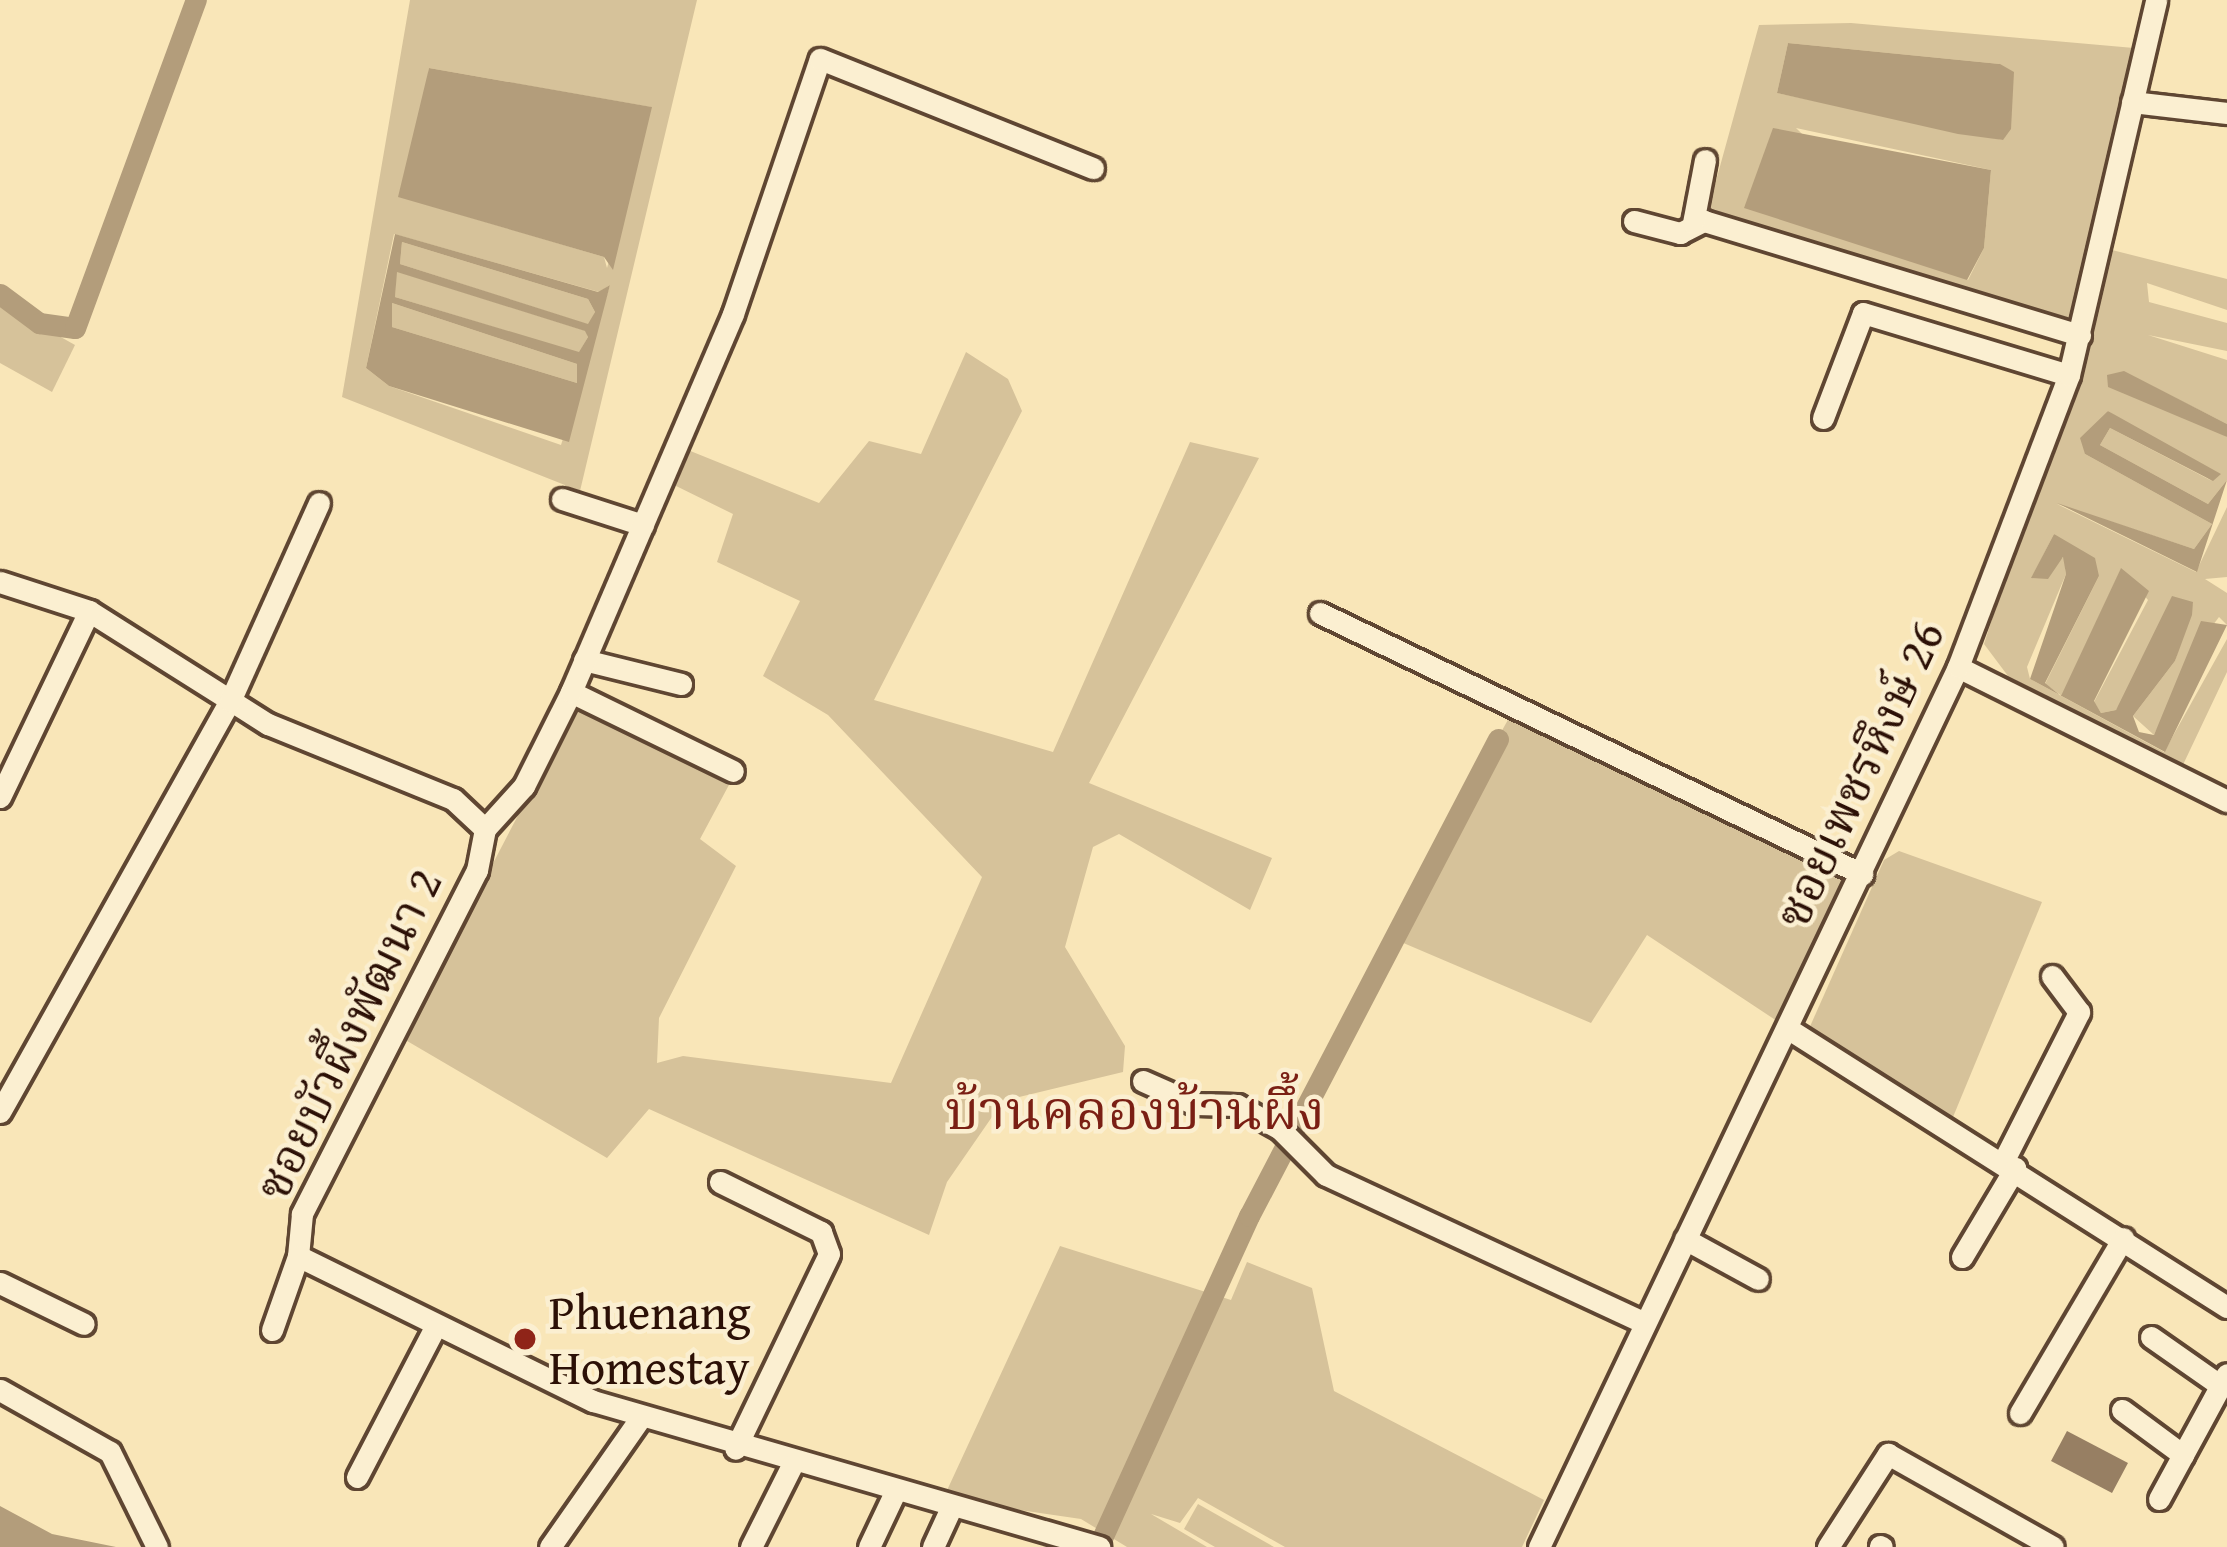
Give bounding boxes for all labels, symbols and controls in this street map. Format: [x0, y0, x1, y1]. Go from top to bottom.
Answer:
street label: ซอยเพชรหึงษ์ 26 [1763, 611, 1955, 937]
street label: ซอยบัวผึ้งพัฒนา 2 [243, 859, 453, 1209]
district label: บ้านคลองบ้านผึ้ง [945, 1078, 1325, 1142]
place label: Phuenang Homestay [549, 1282, 751, 1395]
marker: Phuenang Homestay [512, 1326, 538, 1352]

